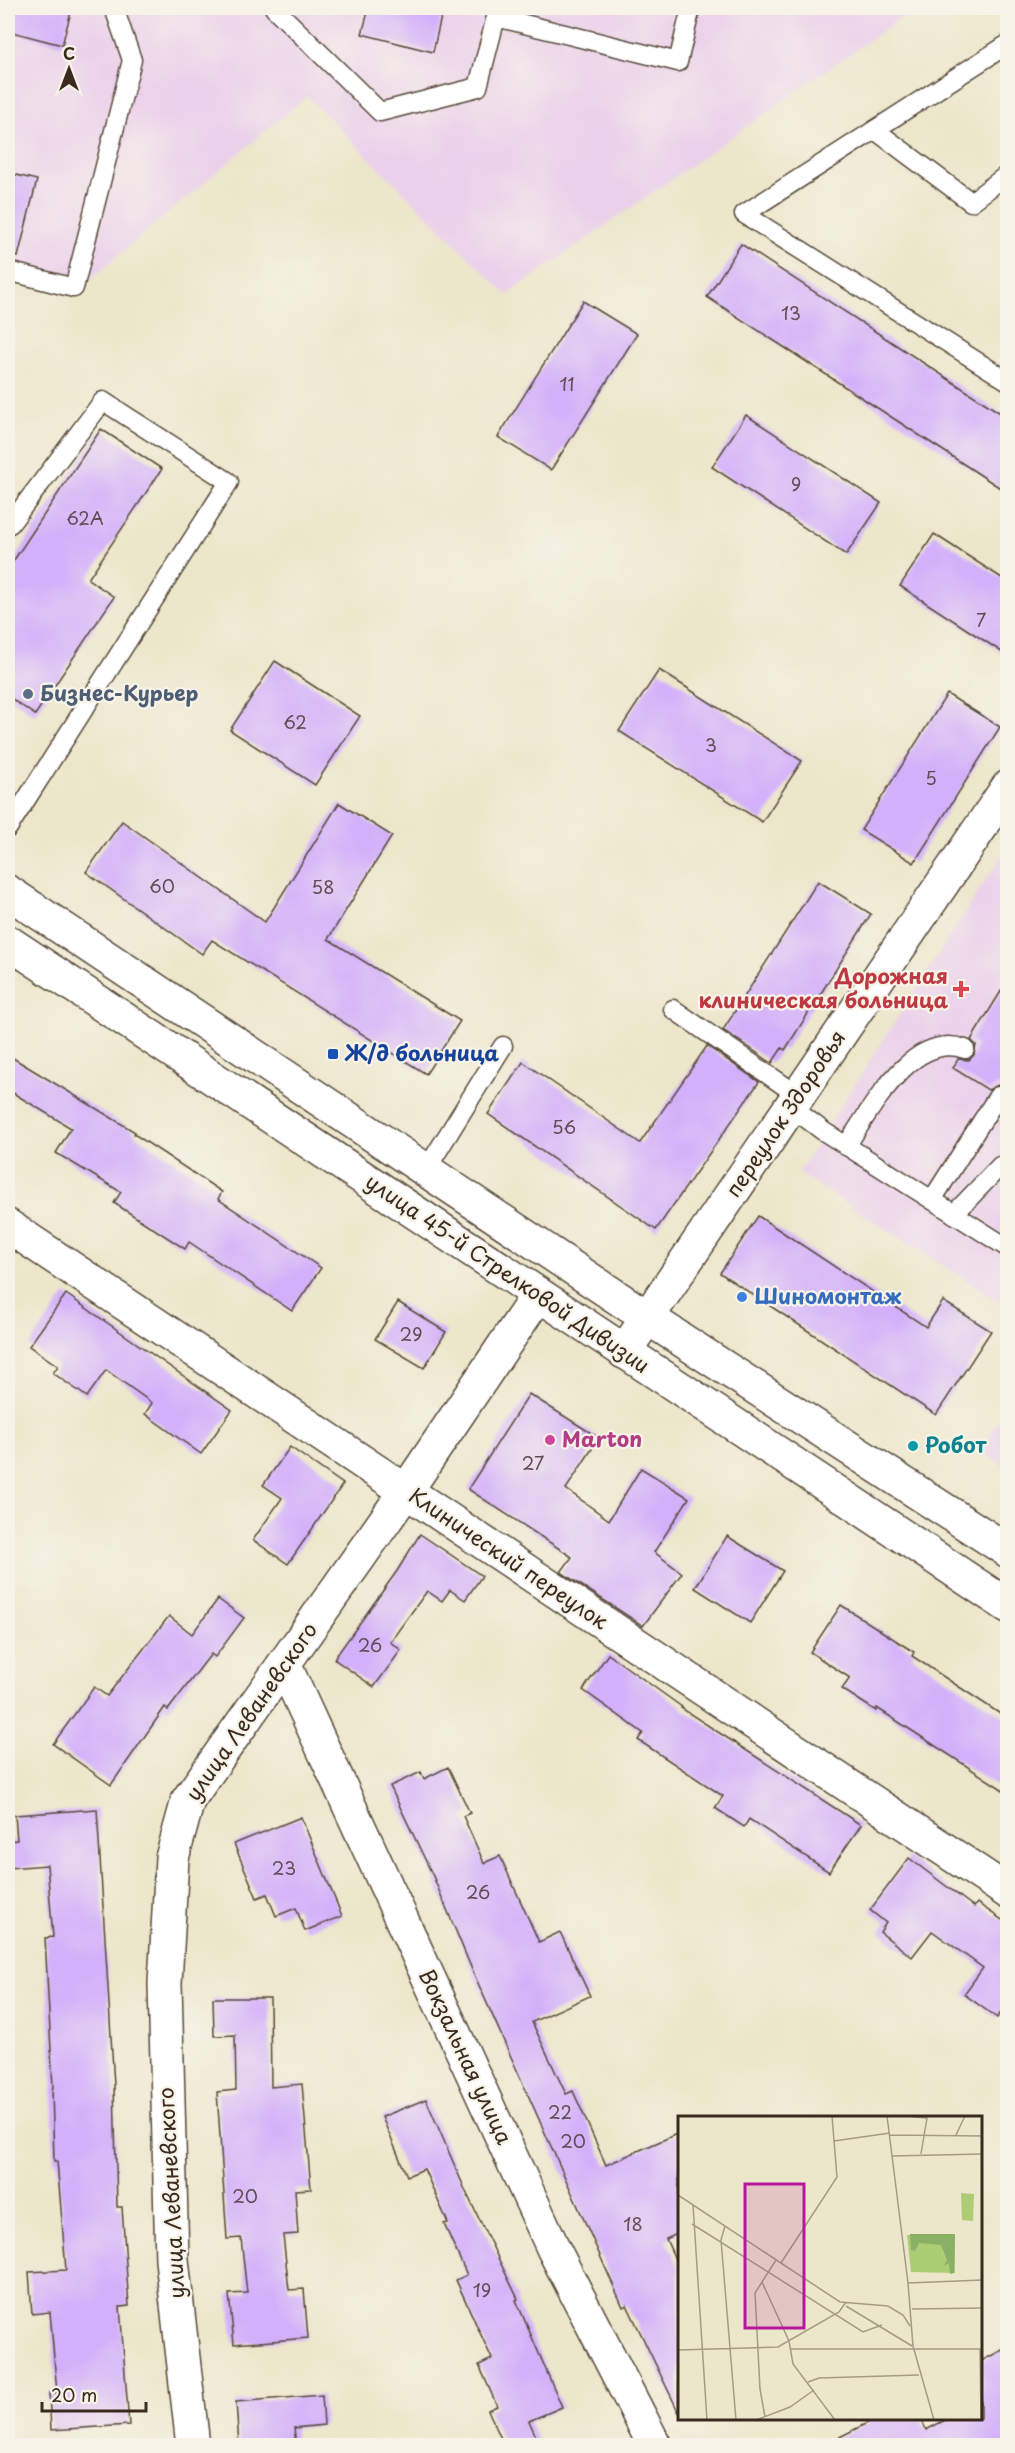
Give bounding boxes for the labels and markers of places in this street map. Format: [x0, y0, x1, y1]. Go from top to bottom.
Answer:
place label: Бизнес-Курьер [40, 676, 199, 708]
marker: Бизнес-Курьер [21, 687, 35, 701]
place label: Дорожная клиническая больница [698, 959, 948, 1015]
marker: Дорожная клиническая больница [952, 980, 970, 998]
place label: Ж/д больница [344, 1036, 499, 1068]
marker: Ж/д больница [326, 1047, 340, 1061]
place label: Шиномонтаж [754, 1279, 902, 1311]
marker: Шиномонтаж [735, 1290, 749, 1304]
place label: Marton [562, 1422, 642, 1454]
place label: Робот [925, 1428, 988, 1460]
marker: Marton [543, 1433, 557, 1447]
marker: Робот [906, 1439, 920, 1453]

